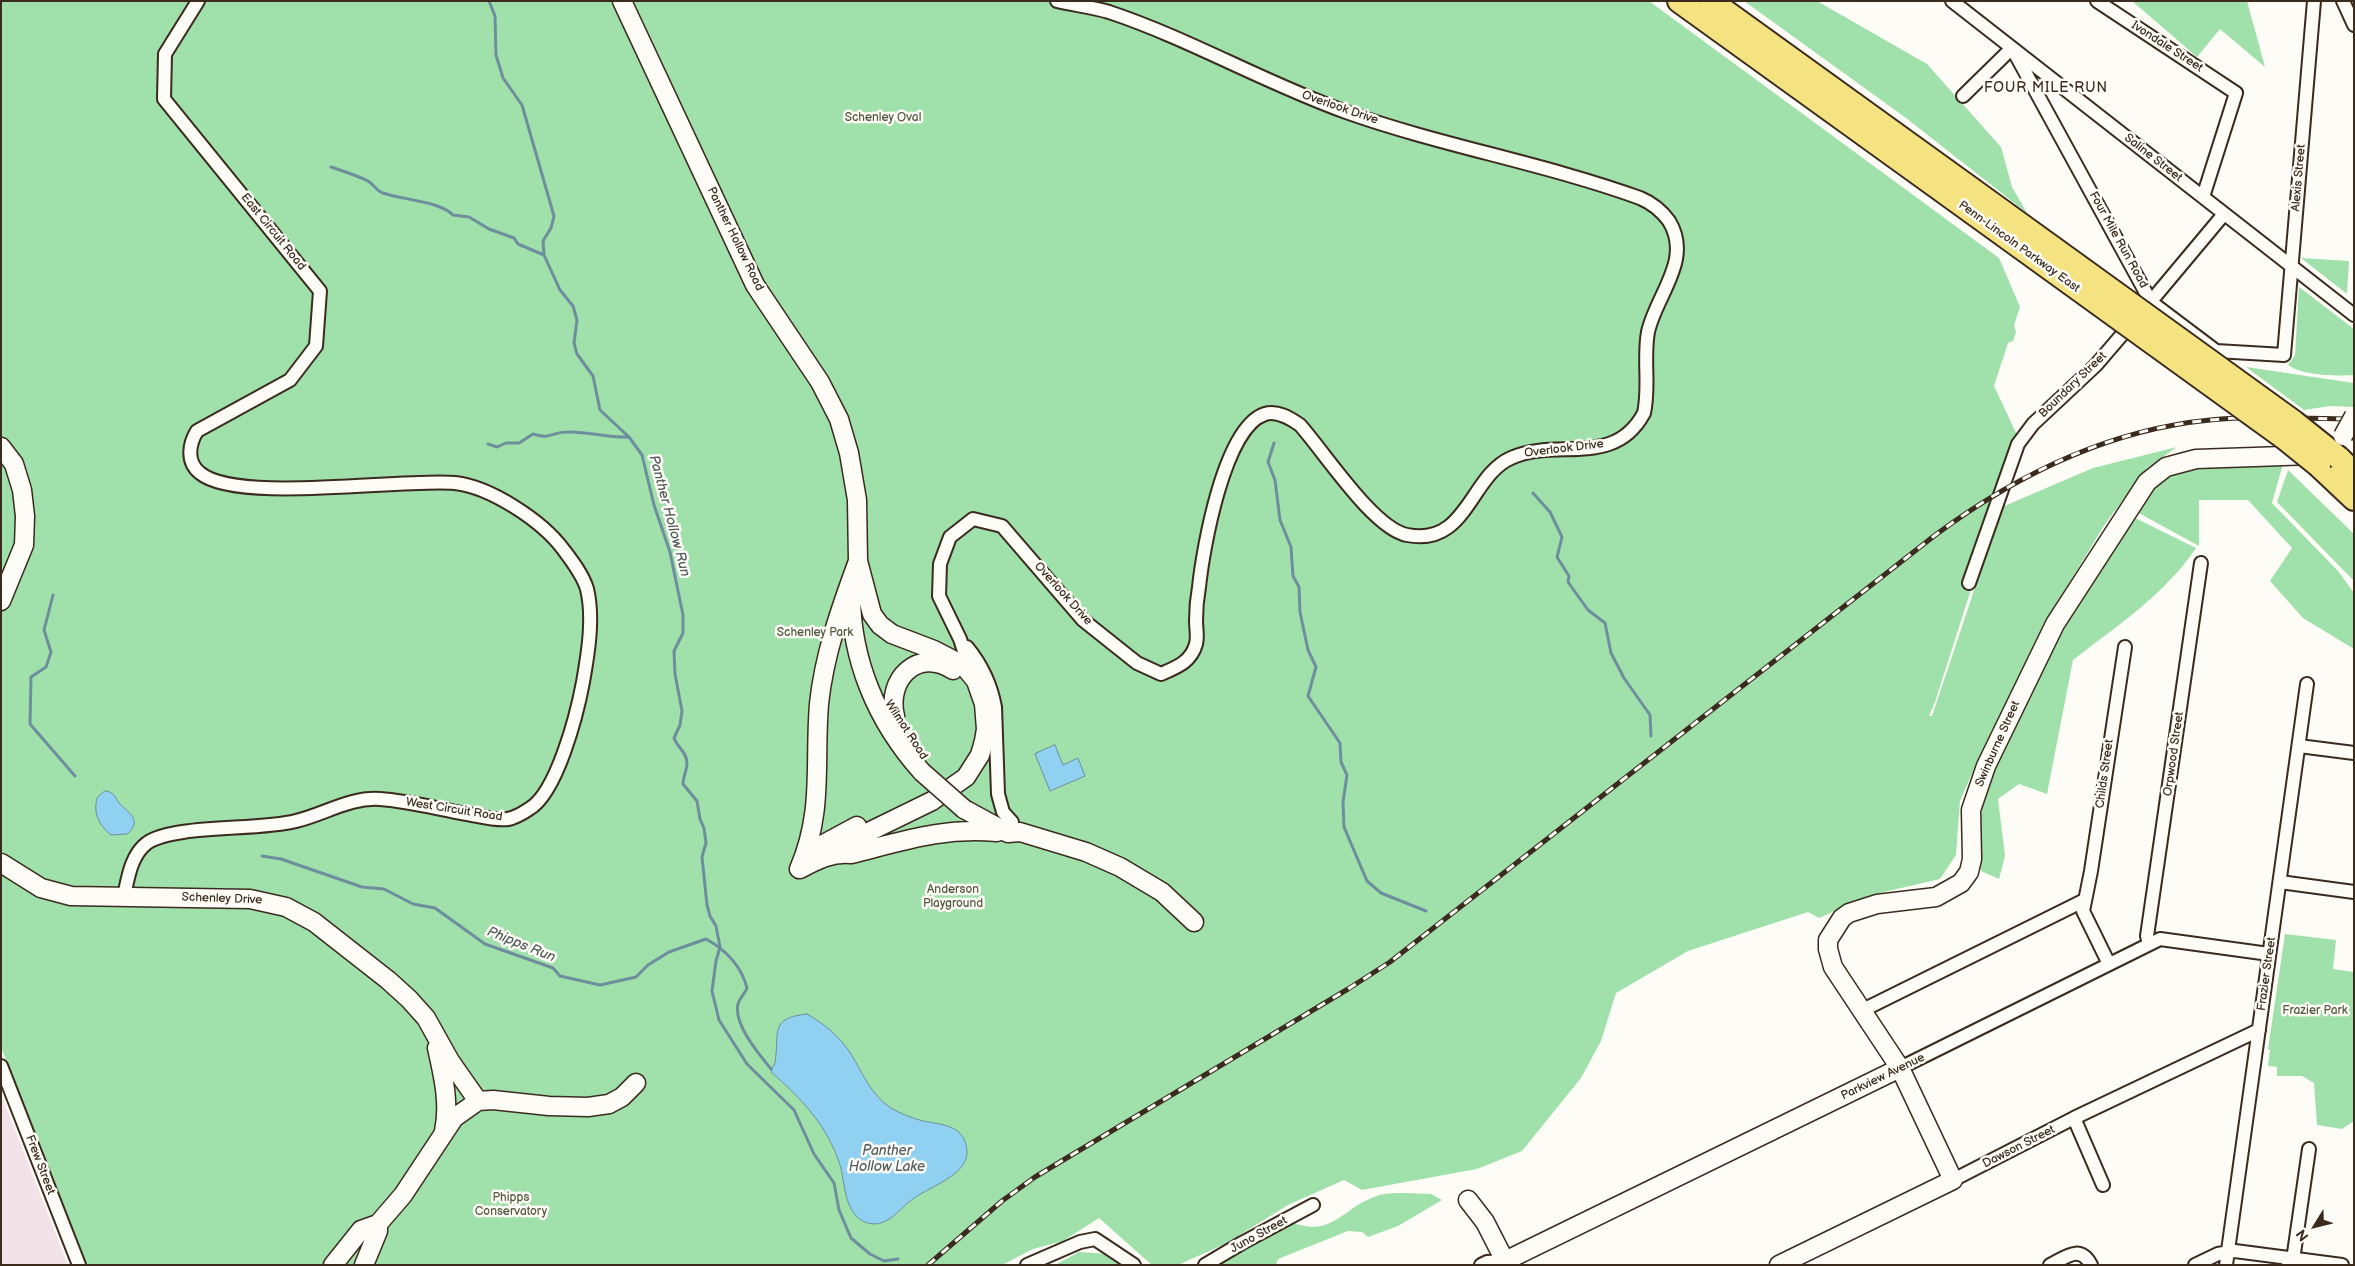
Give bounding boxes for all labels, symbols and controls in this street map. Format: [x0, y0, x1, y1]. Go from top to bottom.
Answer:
street label: Ivondale Street [2128, 18, 2206, 76]
district label: FOUR MILE RUN [1982, 80, 2110, 96]
street label: Overlook Drive [1300, 88, 1380, 128]
park label: Schenley Oval [845, 111, 921, 125]
street label: Saline Street [2121, 131, 2185, 185]
street label: Alexis Street [2289, 144, 2309, 212]
street label: Panther Hollow Road [704, 185, 766, 293]
street label: Four Mile Run Road [2085, 189, 2151, 291]
street label: East Circuit Road [238, 191, 308, 273]
street label: Penn-Lincoln Parkway East [1956, 198, 2082, 296]
street label: Boundary Street [2036, 349, 2110, 421]
street label: Overlook Drive [1524, 437, 1604, 461]
water label: Panther Hollow Run [645, 453, 693, 579]
street label: Overlook Drive [1031, 560, 1095, 628]
park label: Schenley Park [777, 626, 853, 640]
street label: Wilmot Road [881, 697, 931, 763]
street label: Swinburne Street [1973, 699, 2023, 789]
street label: Orpwood Street [2161, 711, 2187, 797]
street label: Childs Street [2093, 739, 2117, 809]
street label: West Circuit Road [405, 795, 503, 825]
park label: Anderson Playground [923, 883, 983, 911]
street label: Schenley Drive [181, 890, 263, 908]
water label: Phipps Run [484, 924, 558, 966]
street label: Frazier Street [2255, 936, 2279, 1012]
park label: Frazier Park [2282, 1004, 2348, 1018]
street label: Parkview Avenue [1839, 1051, 1927, 1103]
street label: Dawson Street [1980, 1123, 2058, 1171]
street label: Frew Street [22, 1133, 58, 1197]
water label: Panther Hollow Lake [849, 1143, 925, 1176]
park label: Phipps Conservatory [475, 1191, 547, 1219]
north arrow [2290, 1201, 2340, 1251]
street label: Juno Street [1228, 1214, 1290, 1256]
text: N [2292, 1226, 2312, 1244]

